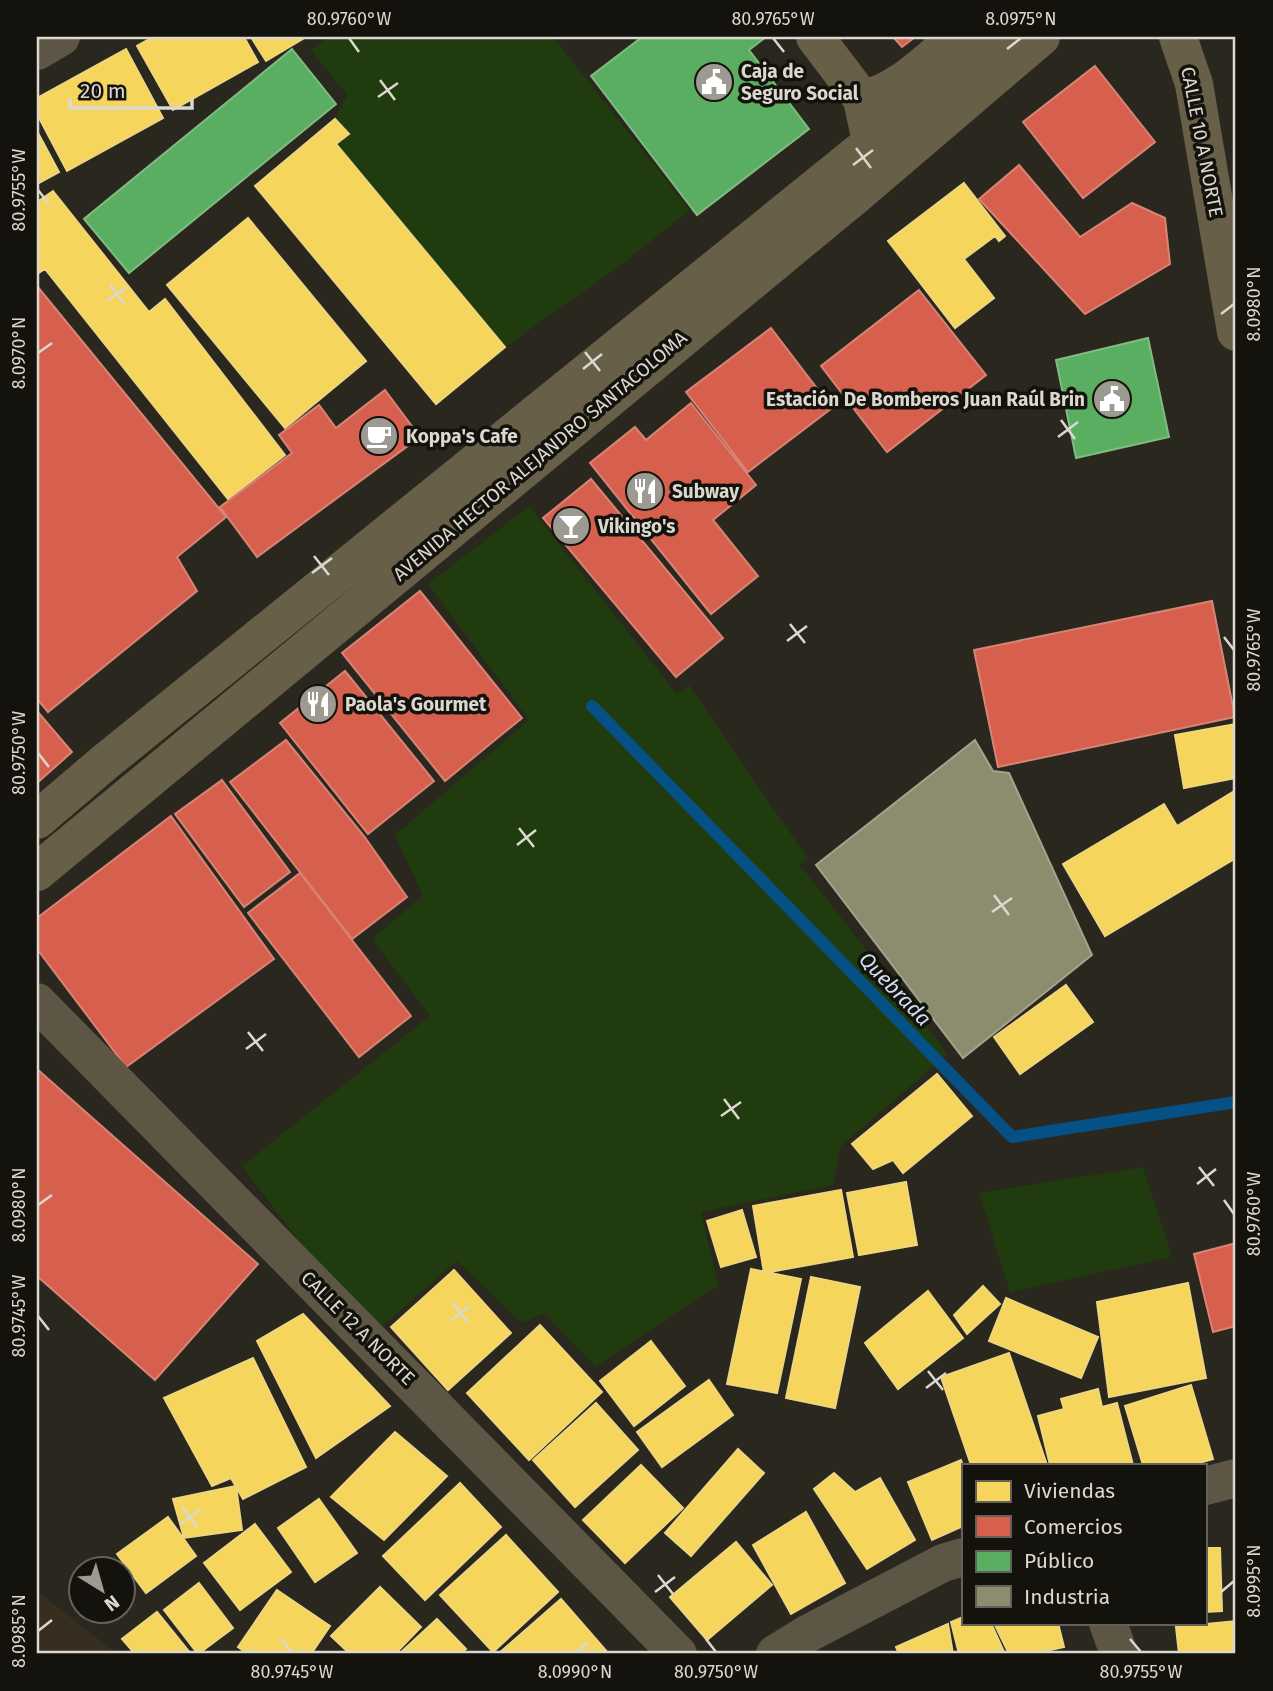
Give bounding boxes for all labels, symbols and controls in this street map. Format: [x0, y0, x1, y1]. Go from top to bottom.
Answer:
text: 80.9760°W [307, 8, 391, 30]
text: 80.9765°W [731, 8, 815, 30]
text: 8.0975°N [985, 8, 1057, 30]
place label: Caja de Seguro Social [741, 60, 859, 105]
public building icon: Caja de Seguro Social [693, 61, 735, 103]
street label: CALLE 10 A NORTE [1176, 65, 1228, 219]
scale bar [70, 66, 192, 110]
text: 20 m [80, 78, 126, 104]
text: 80.9755°W [8, 148, 30, 231]
text: 8.0980°N [1243, 266, 1265, 342]
text: 8.0970°N [8, 317, 30, 389]
street label: AVENIDA HECTOR ALEJANDRO SANTACOLOMA [388, 326, 692, 586]
public building icon: Estación De Bomberos Juan Raúl Brin [1091, 378, 1133, 420]
place label: Estación De Bomberos Juan Raúl Brin [766, 388, 1085, 411]
cafe icon: Koppa's Cafe [358, 415, 400, 457]
place label: Koppa's Cafe [406, 425, 518, 448]
restaurant icon: Subway [624, 470, 666, 512]
place label: Subway [672, 480, 739, 503]
bar icon: Vikingo's [550, 505, 592, 547]
place label: Vikingo's [597, 515, 675, 538]
text: 80.9765°W [1243, 608, 1265, 692]
restaurant icon: Paola's Gourmet [297, 683, 339, 725]
place label: Paola's Gourmet [345, 693, 487, 716]
text: 80.9750°W [8, 711, 30, 795]
water label: Quebrada [853, 946, 937, 1032]
text: 8.0980°N [8, 1167, 30, 1243]
text: 80.9760°W [1243, 1172, 1265, 1256]
street label: CALLE 12 A NORTE [296, 1266, 420, 1390]
text: 80.9745°W [8, 1274, 30, 1357]
legend [962, 1464, 1206, 1624]
text: Viviendas [1024, 1478, 1115, 1504]
text: Comercios [1024, 1514, 1123, 1540]
text: 8.0995°N [1243, 1544, 1265, 1618]
text: Público [1024, 1548, 1094, 1574]
north arrow [66, 1554, 136, 1624]
text: Industria [1024, 1584, 1110, 1610]
text: N [100, 1590, 124, 1616]
text: 8.0985°N [8, 1594, 30, 1668]
text: 80.9745°W [251, 1661, 334, 1683]
text: 8.0990°N [538, 1661, 612, 1683]
text: 80.9750°W [674, 1661, 758, 1683]
text: 80.9755°W [1100, 1661, 1183, 1683]

